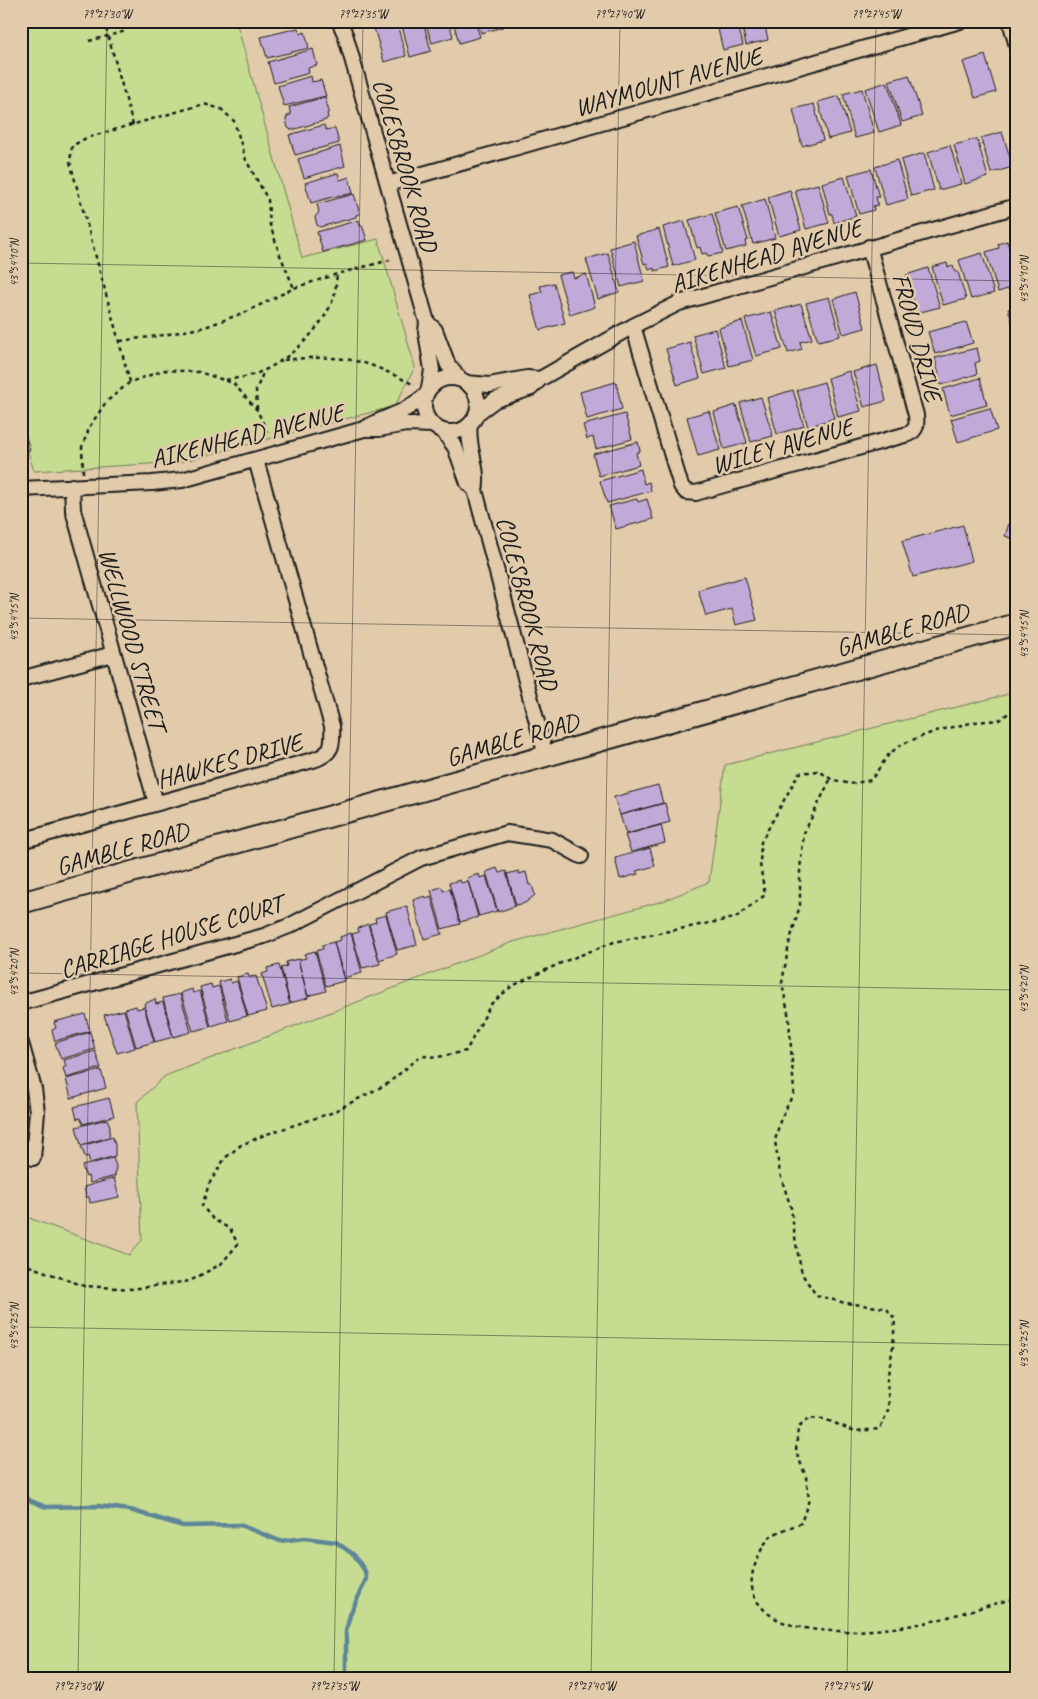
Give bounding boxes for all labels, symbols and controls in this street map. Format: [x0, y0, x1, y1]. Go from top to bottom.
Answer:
text: 79°27'30"W [83, 6, 134, 22]
text: 79°27'35"W [339, 6, 390, 22]
text: 79°27'40"W [595, 6, 646, 22]
text: 79°27'45"W [852, 6, 903, 22]
street label: WAYMOUNT AVENUE [571, 39, 768, 124]
street label: COLESBROOK ROAD [365, 75, 445, 257]
street label: AIKENHEAD AVENUE [667, 211, 869, 300]
text: 43°54'10"N [6, 238, 22, 287]
text: 43°54'10"N [1016, 255, 1032, 304]
street label: FROUD DRIVE [885, 270, 950, 407]
street label: AIKENHEAD AVENUE [147, 396, 350, 475]
street label: WILEY AVENUE [708, 410, 860, 481]
street label: COLESBROOK ROAD [489, 513, 566, 695]
street label: WELLWOOD STREET [91, 545, 175, 740]
text: 43°54'15"N [6, 593, 22, 642]
street label: GAMBLE ROAD [832, 595, 975, 664]
text: 43°54'15"N [1016, 610, 1032, 659]
street label: GAMBLE ROAD [442, 705, 585, 774]
street label: HAWKES DRIVE [153, 725, 308, 796]
street label: GAMBLE ROAD [52, 814, 195, 883]
street label: CARRIAGE HOUSE COURT [56, 886, 293, 986]
text: 43°54'20"N [6, 948, 22, 997]
text: 43°54'20"N [1016, 965, 1032, 1014]
text: 43°54'25"N [6, 1302, 22, 1351]
text: 43°54'25"N [1016, 1320, 1032, 1369]
text: 79°27'30"W [54, 1678, 105, 1694]
text: 79°27'35"W [310, 1678, 361, 1694]
text: 79°27'40"W [567, 1678, 618, 1694]
text: 79°27'45"W [823, 1678, 874, 1694]

